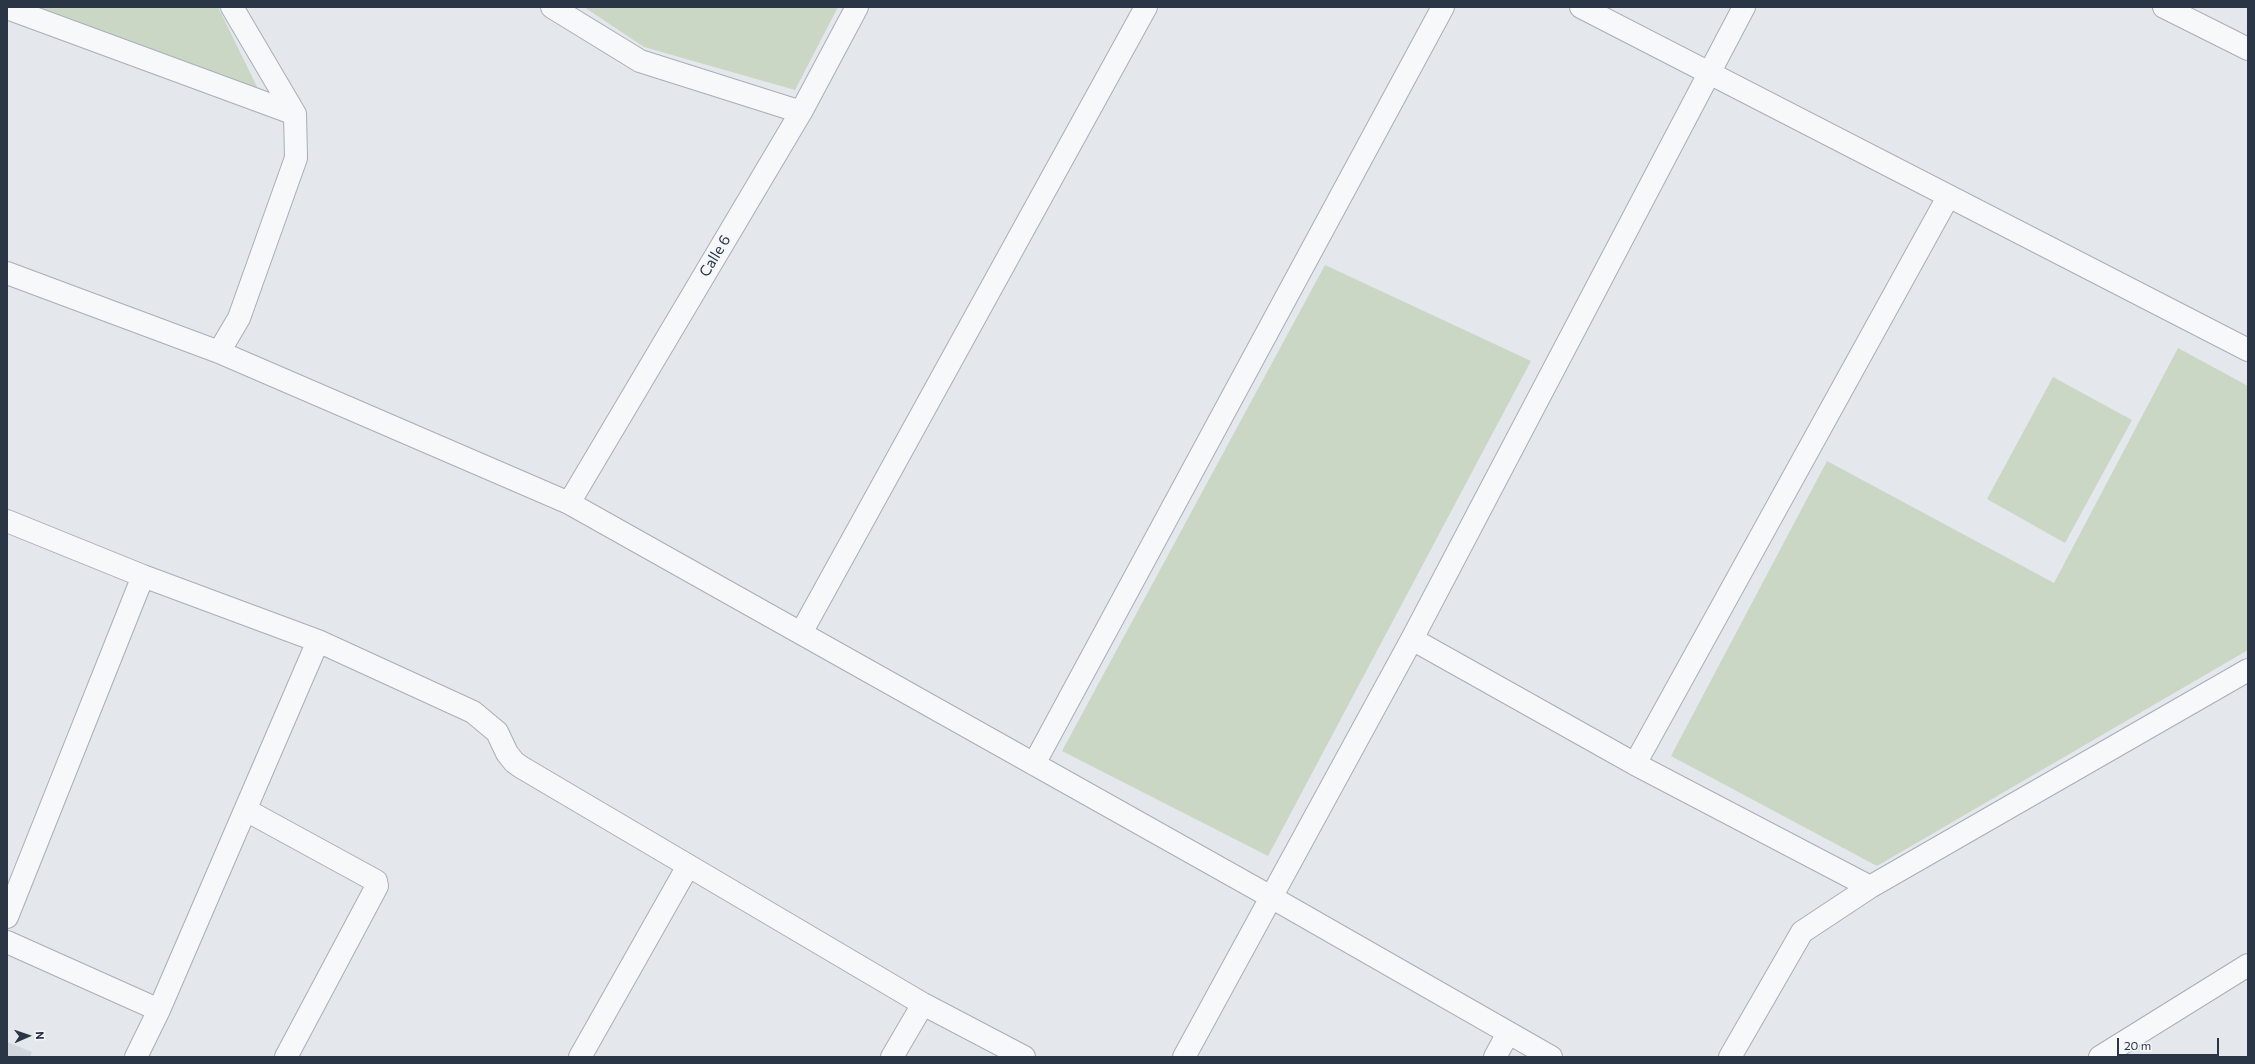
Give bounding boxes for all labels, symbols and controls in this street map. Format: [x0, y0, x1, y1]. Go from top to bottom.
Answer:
street label: Calle 6 [696, 232, 734, 280]
north arrow [8, 1016, 48, 1056]
scale bar [2119, 1030, 2221, 1056]
text: N [34, 1031, 47, 1040]
text: 20 m [2124, 1038, 2151, 1052]

